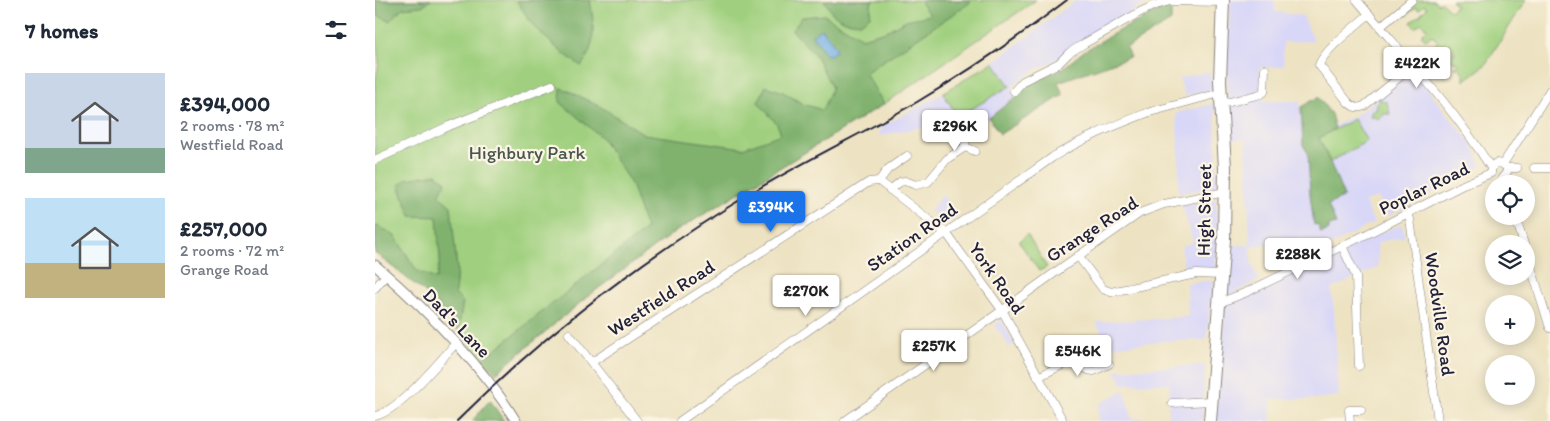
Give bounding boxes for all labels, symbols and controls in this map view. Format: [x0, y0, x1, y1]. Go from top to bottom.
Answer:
icon: filters [322, 16, 350, 44]
text: 7 homes [25, 18, 99, 43]
pin: £422K [1382, 46, 1452, 89]
text: £422K [1394, 53, 1440, 72]
text: £394,000 [180, 91, 270, 116]
icon: home [65, 93, 125, 153]
pin: £296K [920, 110, 990, 152]
text: 2 rooms · 78 m² [180, 116, 285, 135]
text: £296K [933, 116, 977, 135]
text: Westfield Road [180, 135, 283, 154]
park label: Highbury Park [469, 141, 585, 164]
street label: Poplar Road [1375, 156, 1474, 220]
street label: High Street [1192, 164, 1216, 256]
map controls [1485, 175, 1535, 405]
button: locate [1485, 175, 1535, 225]
pin: £394K [736, 190, 806, 233]
street label: Grange Road [1042, 190, 1143, 267]
text: £394K [748, 197, 794, 216]
street label: Station Road [862, 197, 962, 277]
text: £257,000 [180, 216, 268, 241]
icon: home [65, 218, 125, 278]
button: layers [1485, 235, 1535, 285]
street label: York Road [964, 238, 1030, 319]
pin: £288K [1263, 238, 1333, 280]
text: 2 rooms · 72 m² [180, 241, 284, 260]
text: £288K [1276, 244, 1320, 263]
street label: Woodville Road [1420, 251, 1460, 377]
street label: Westfield Road [603, 255, 719, 341]
text: Grange Road [180, 260, 269, 279]
pin: £270K [771, 274, 841, 317]
text: £270K [784, 281, 829, 300]
street label: Dad's Lane [418, 283, 496, 363]
button: + [1485, 295, 1535, 345]
pin: £257K [899, 330, 969, 372]
pin: £546K [1043, 334, 1113, 377]
text: £257K [912, 336, 956, 355]
text: £546K [1055, 341, 1101, 360]
button: − [1485, 355, 1535, 405]

